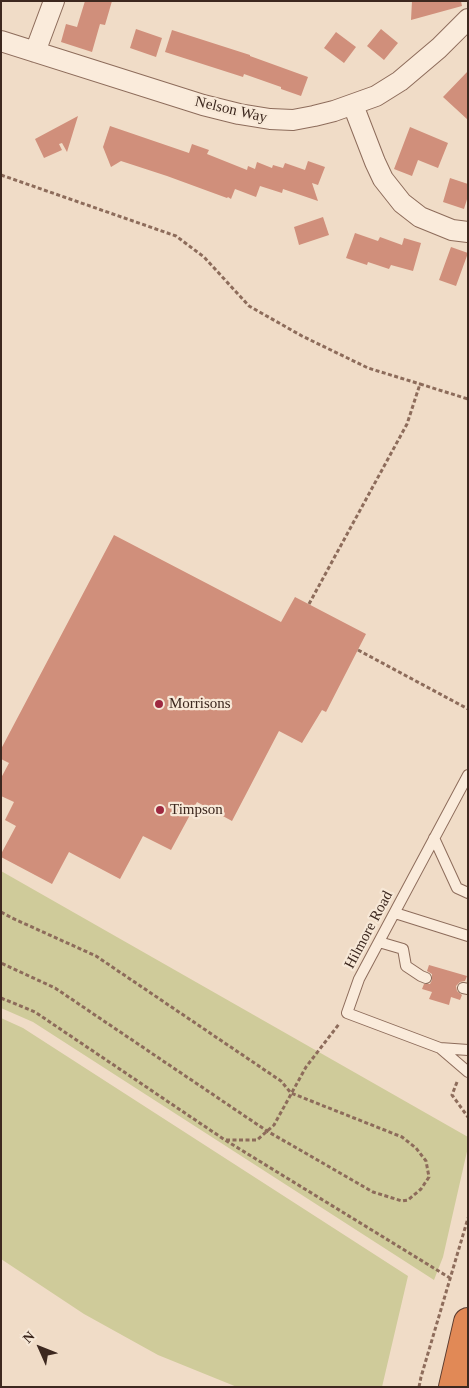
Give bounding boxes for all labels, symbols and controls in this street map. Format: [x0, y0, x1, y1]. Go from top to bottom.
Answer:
street label: Nelson Way [193, 93, 269, 127]
place label: Morrisons [169, 695, 231, 713]
marker: Morrisons [153, 698, 165, 710]
place label: Timpson [170, 801, 223, 819]
marker: Timpson [154, 804, 166, 816]
street label: Hilmore Road [341, 888, 397, 972]
north arrow [15, 1323, 65, 1373]
text: N [20, 1328, 38, 1346]

